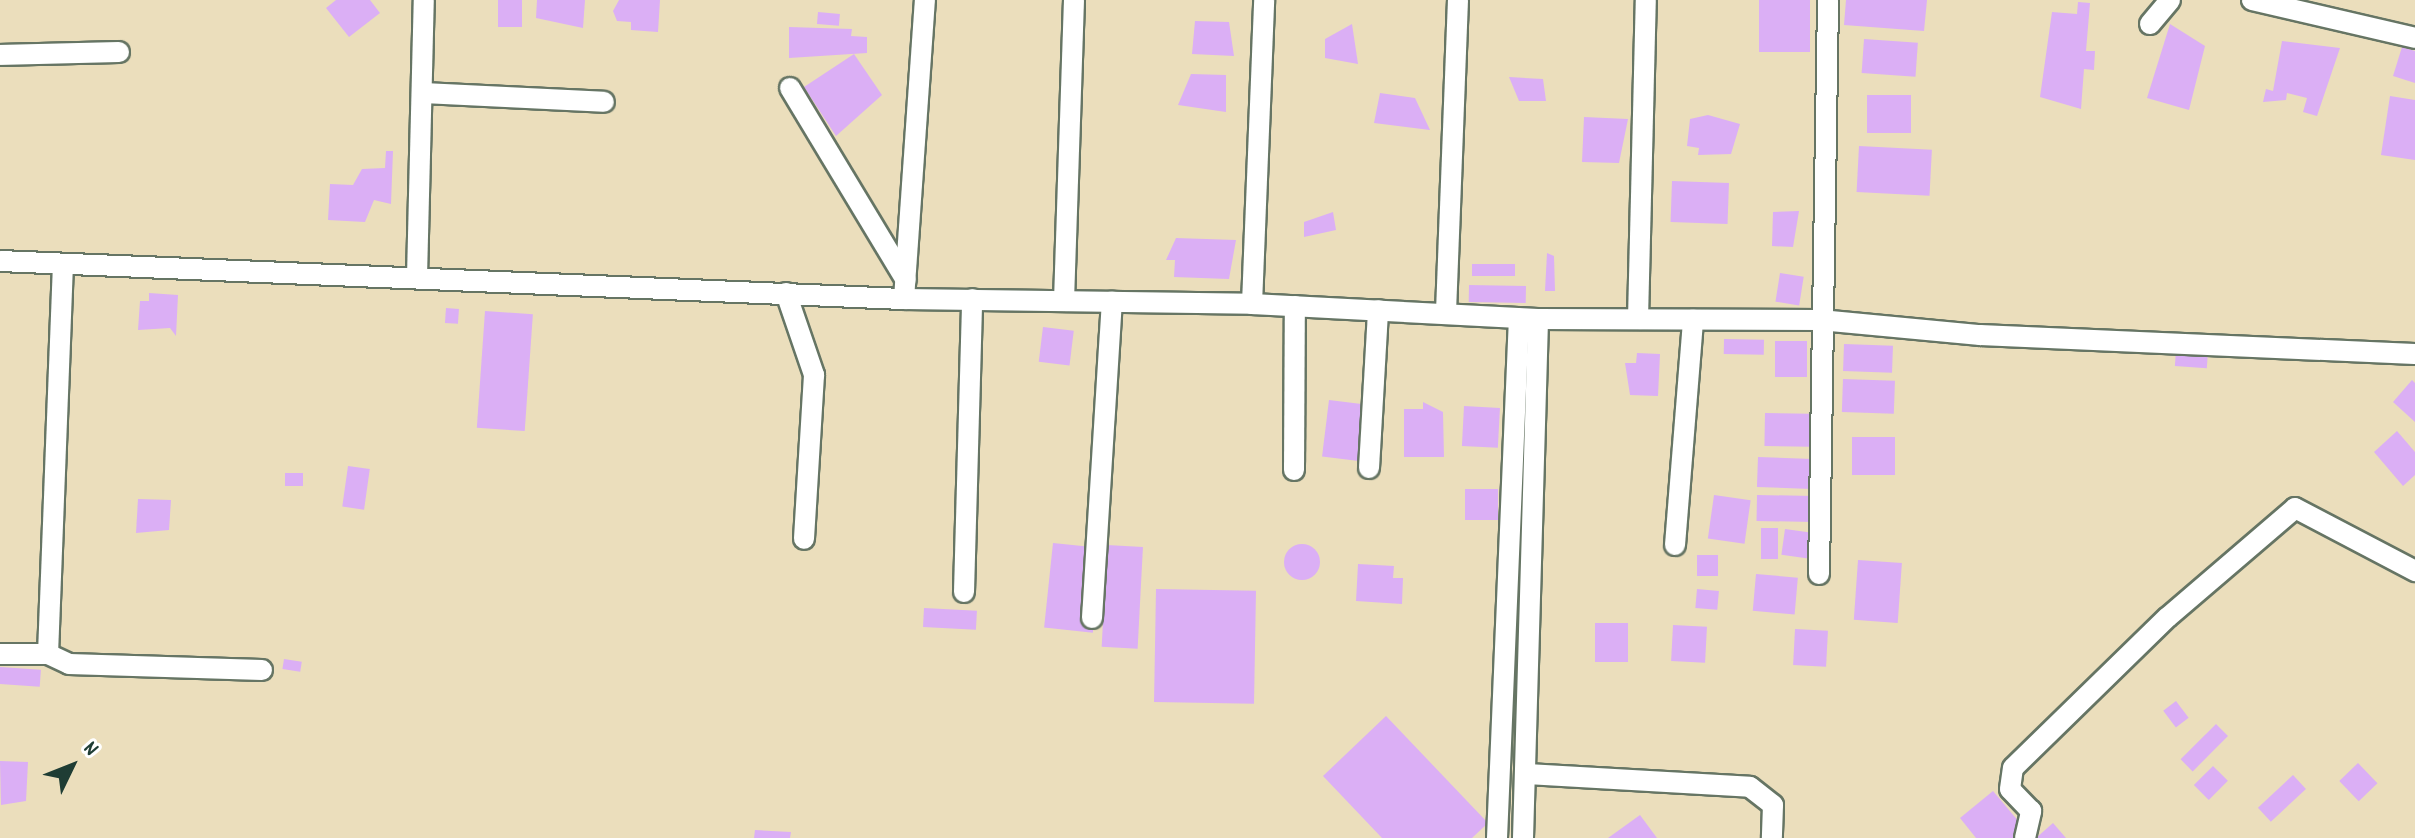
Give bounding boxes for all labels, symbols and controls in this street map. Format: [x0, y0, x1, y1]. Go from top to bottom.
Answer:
north arrow [32, 726, 112, 806]
text: N [75, 735, 105, 764]

